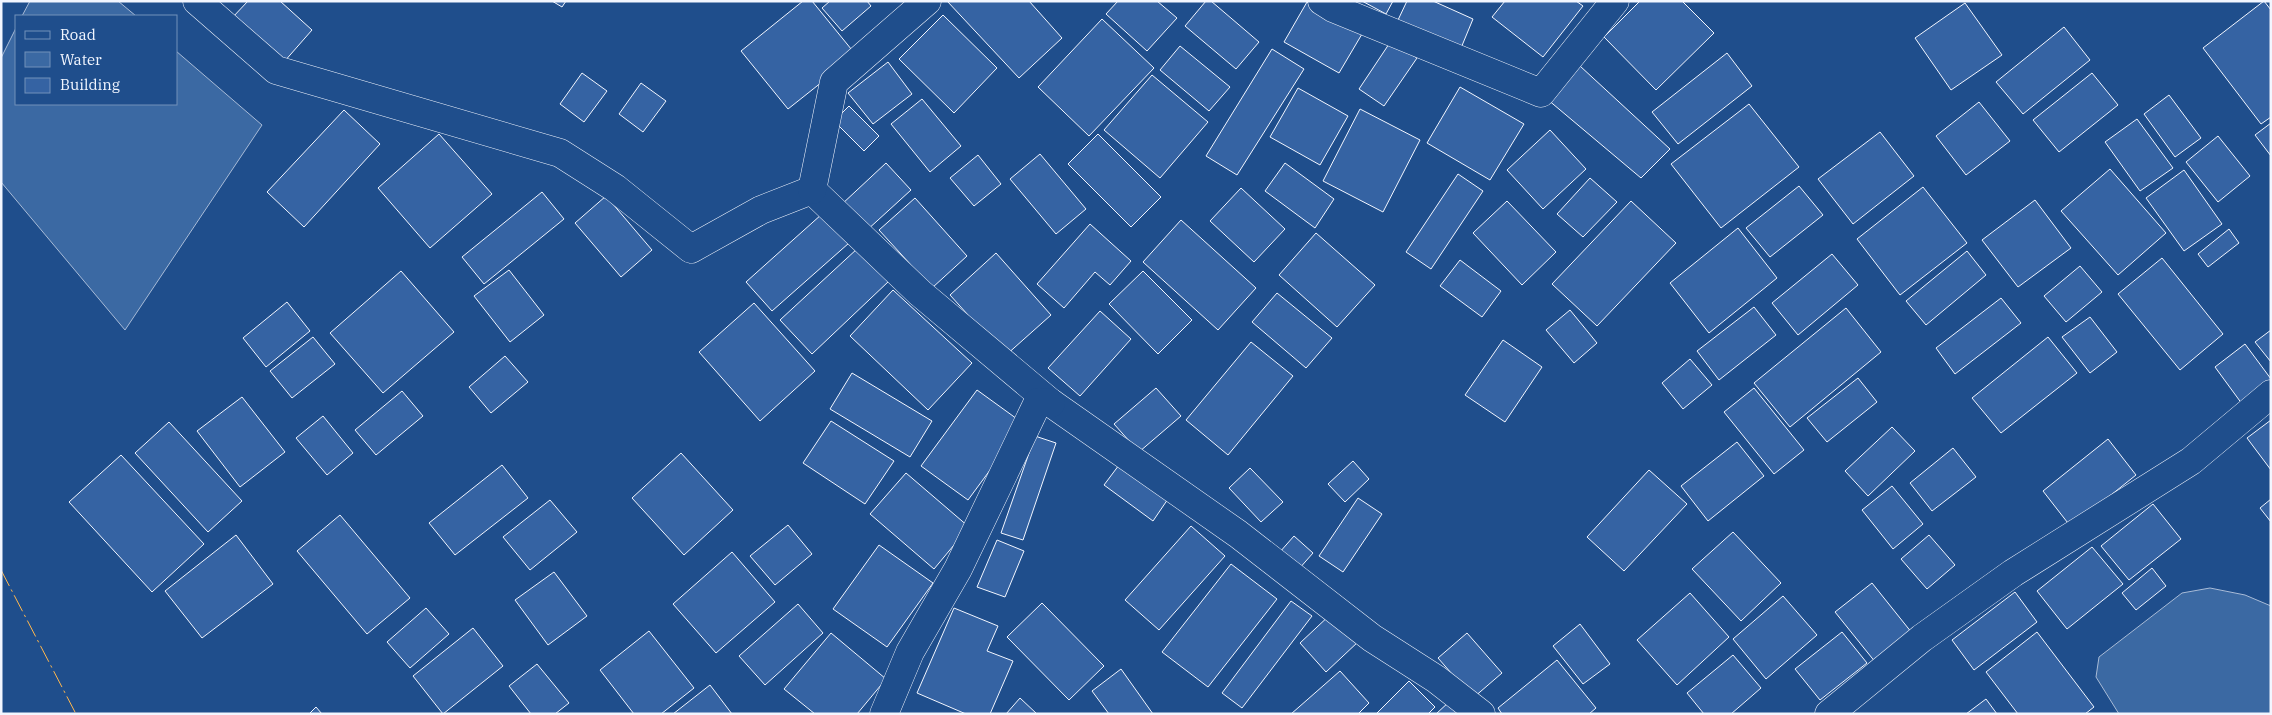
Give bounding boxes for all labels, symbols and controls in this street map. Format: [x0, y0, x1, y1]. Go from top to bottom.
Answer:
legend [15, 15, 178, 105]
text: Road [60, 25, 96, 44]
text: Water [60, 50, 102, 69]
text: Building [60, 75, 120, 94]

